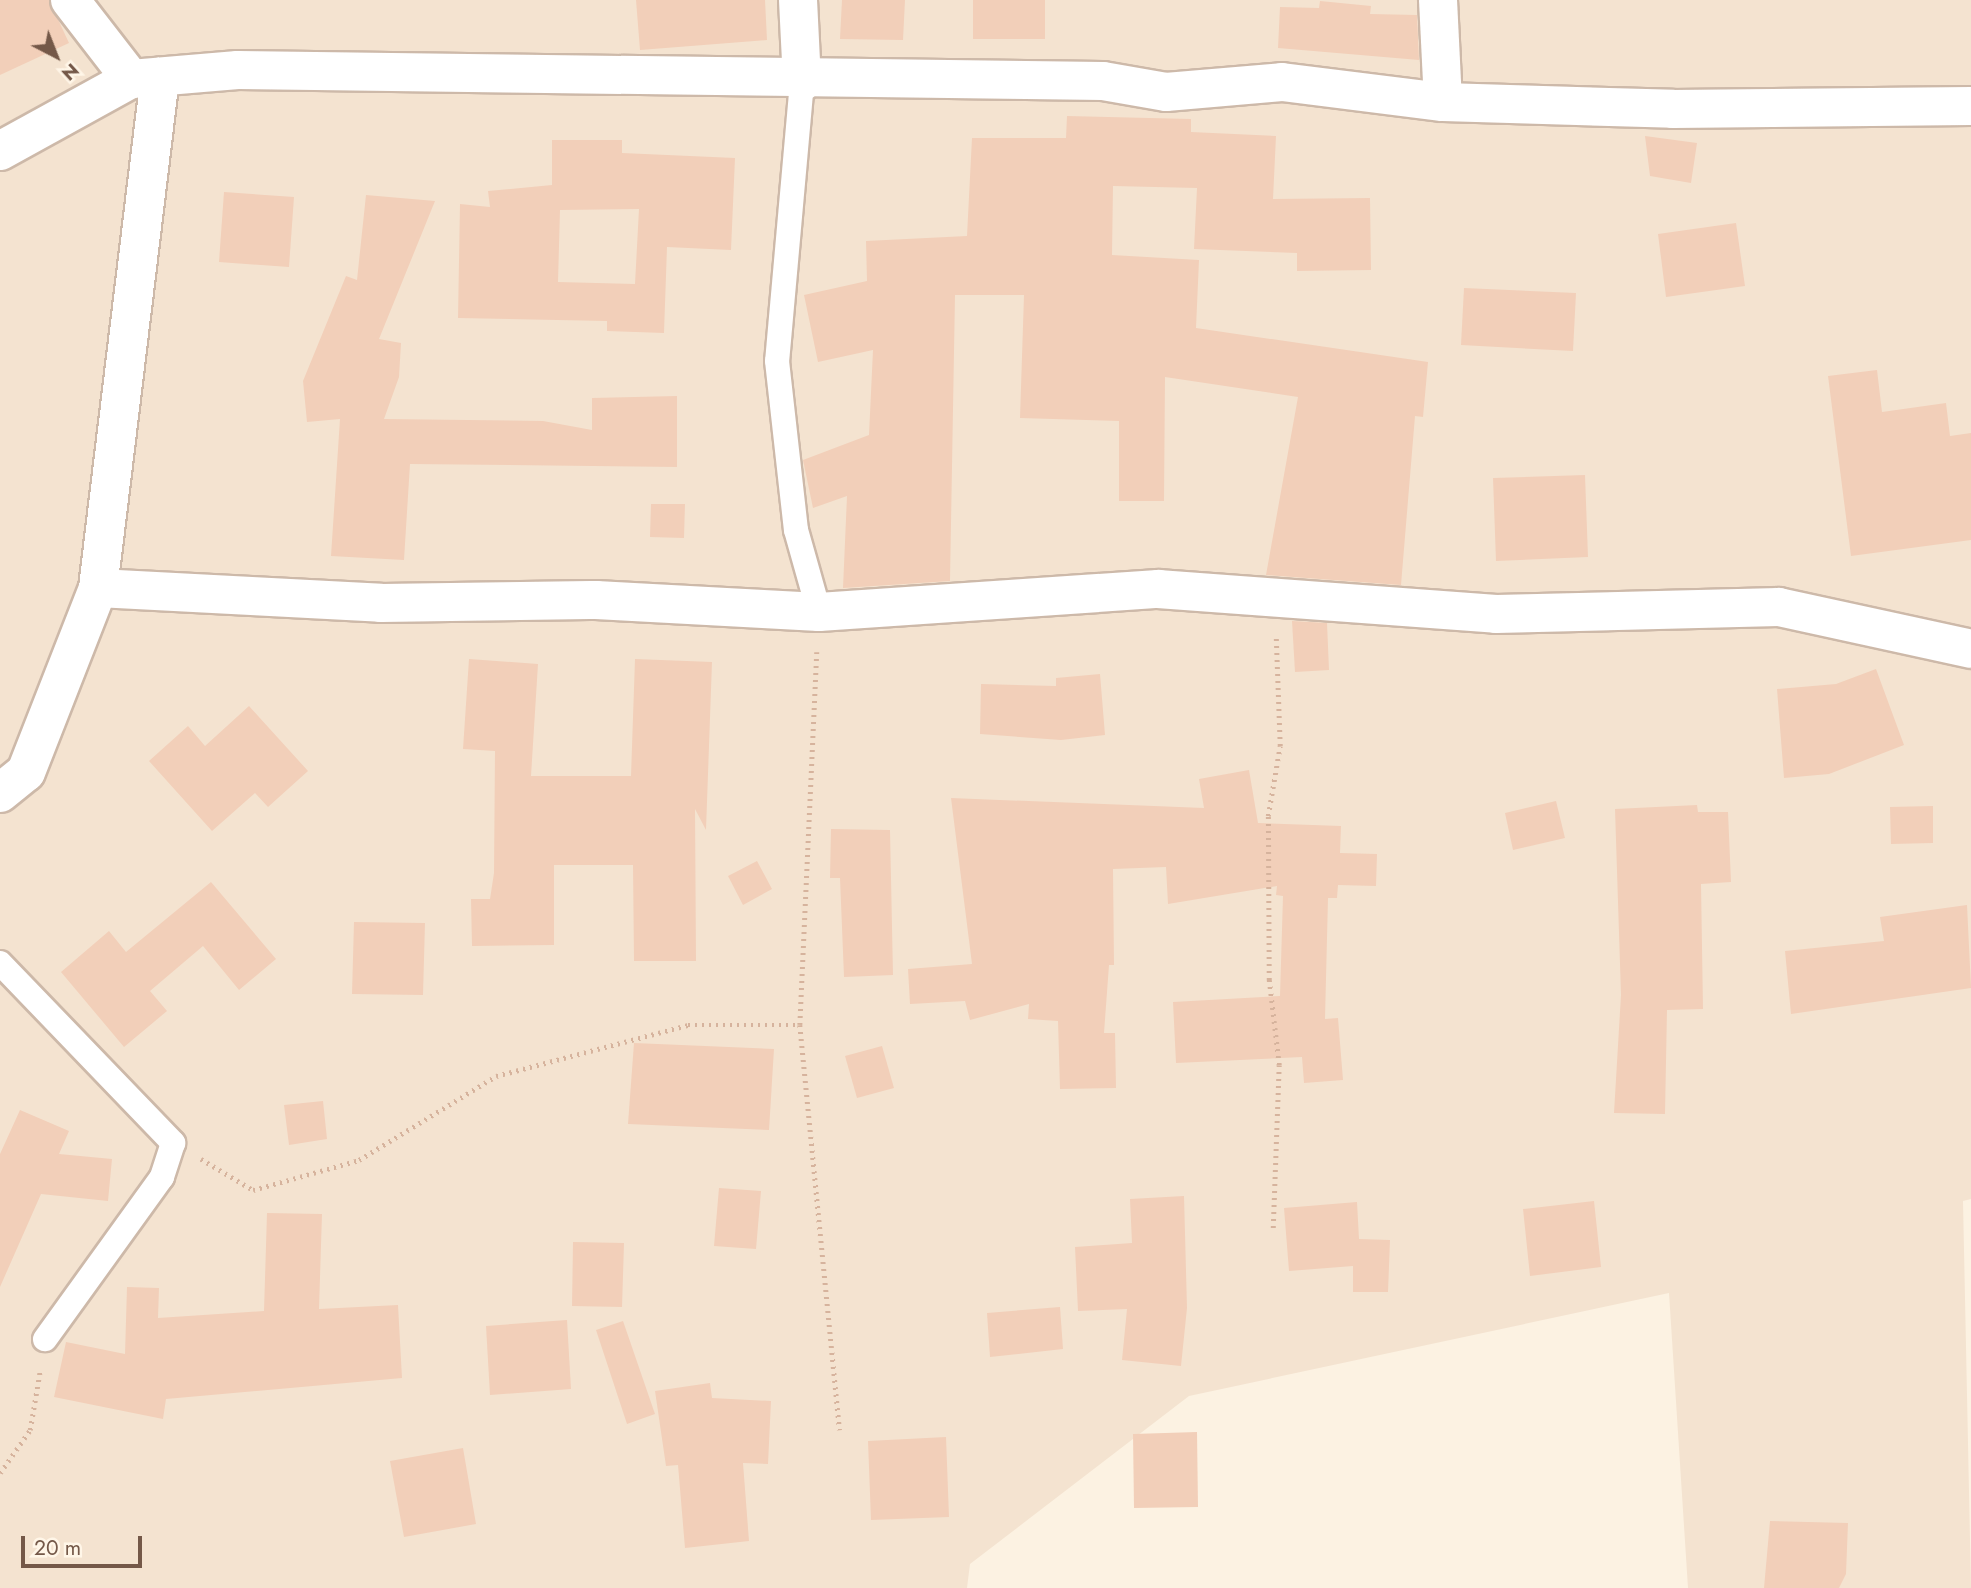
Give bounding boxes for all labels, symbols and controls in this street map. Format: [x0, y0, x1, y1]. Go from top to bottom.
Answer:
north arrow [21, 21, 91, 91]
text: N [56, 57, 85, 87]
scale bar [24, 1522, 145, 1566]
text: 20 m [34, 1533, 81, 1563]

